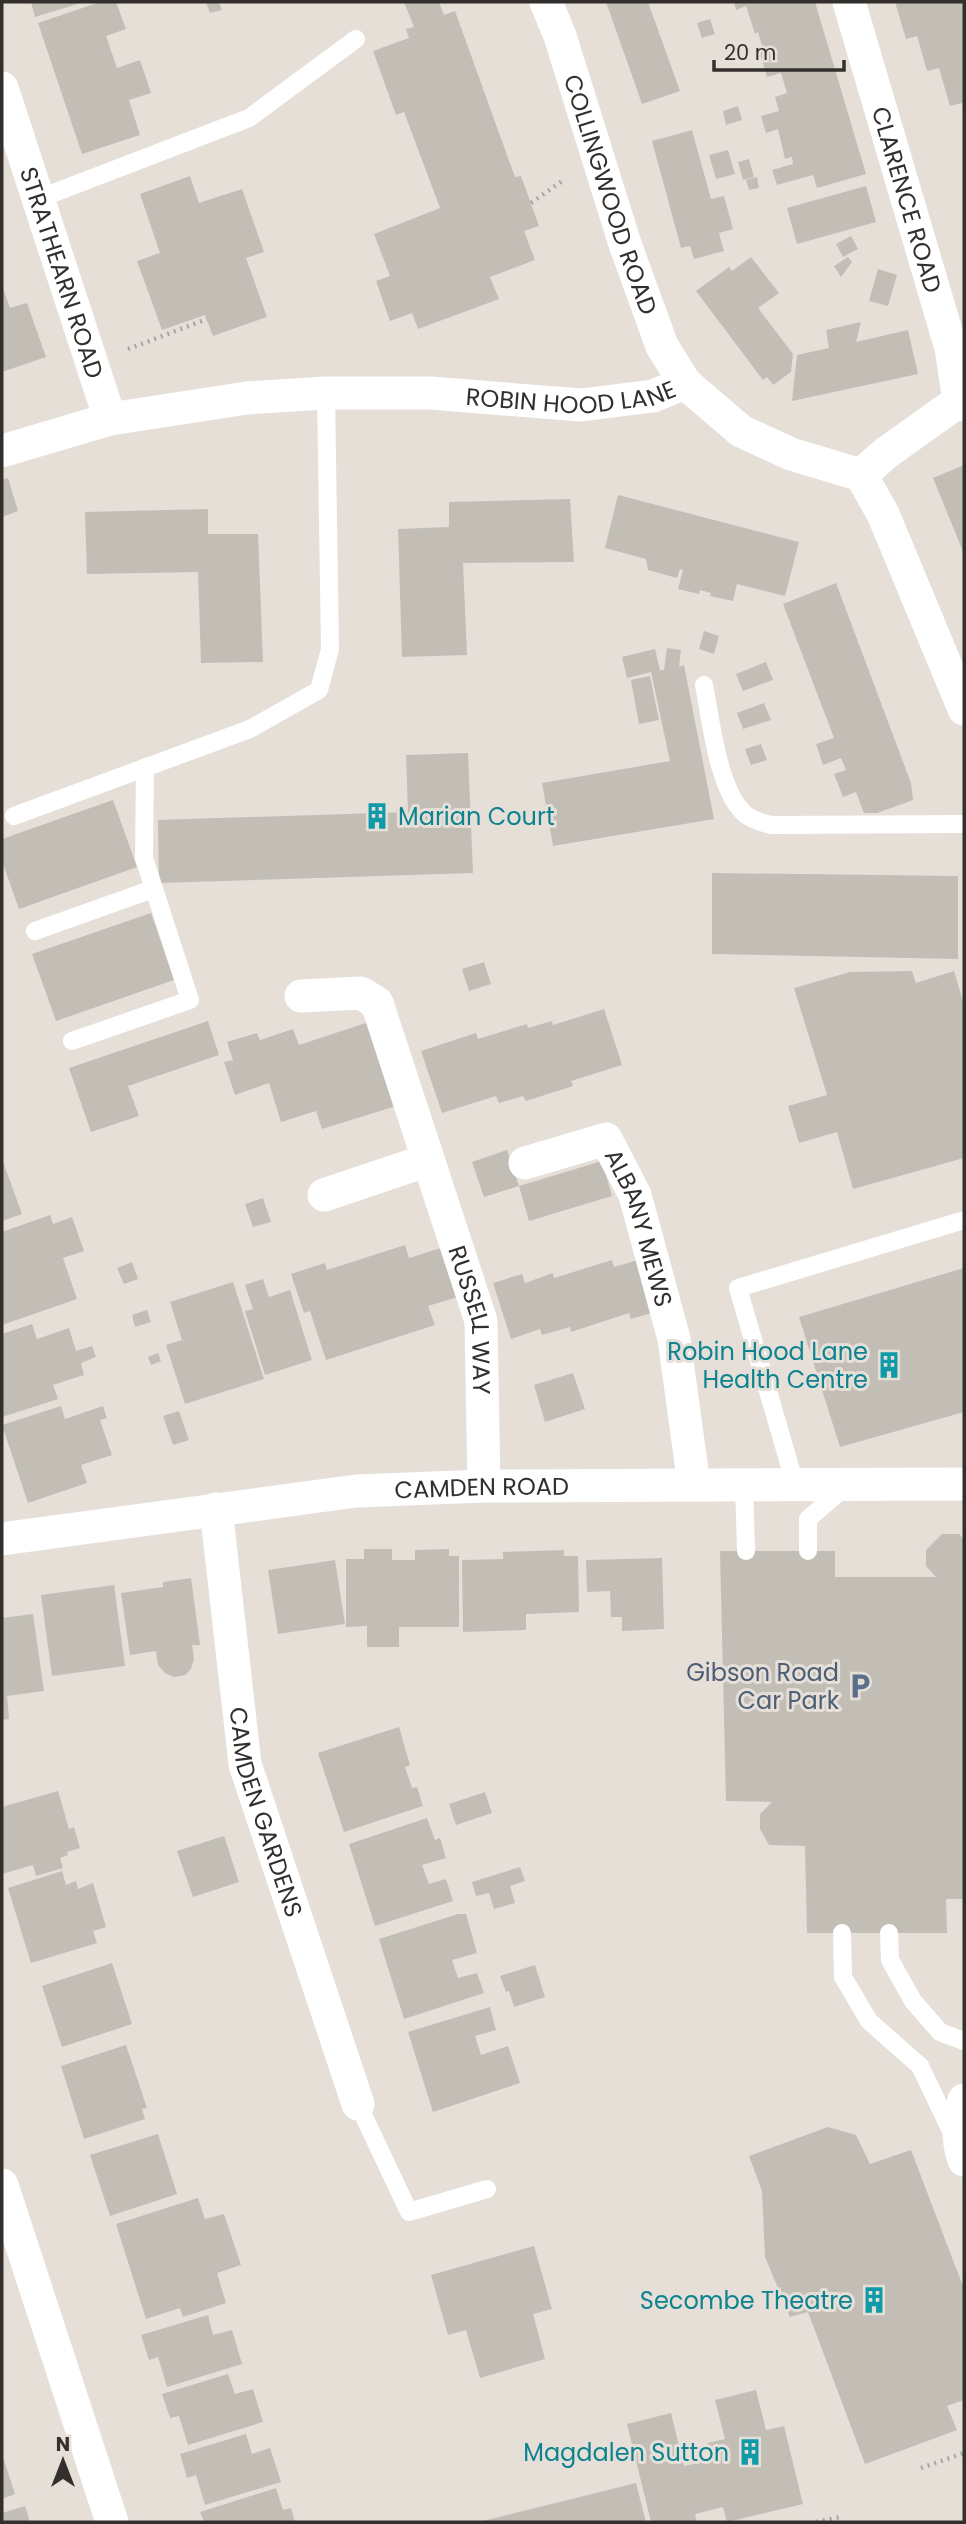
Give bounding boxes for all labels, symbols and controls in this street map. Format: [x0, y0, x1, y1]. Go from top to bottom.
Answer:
scale bar [714, 28, 844, 72]
text: 20 m [724, 38, 777, 67]
street label: COLLINGWOOD ROAD [556, 70, 666, 319]
street label: CLARENCE ROAD [864, 102, 950, 297]
street label: STRATHEARN ROAD [12, 163, 112, 382]
street label: ROBIN HOOD LANE [465, 372, 681, 422]
place label: Marian Court [398, 800, 555, 833]
building icon: Marian Court [362, 801, 392, 831]
street label: ALBANY MEWS [597, 1143, 681, 1310]
street label: RUSSELL WAY [441, 1241, 499, 1395]
place label: Robin Hood Lane Health Centre [667, 1335, 868, 1396]
building icon: Robin Hood Lane Health Centre [874, 1350, 904, 1380]
street label: CAMDEN ROAD [394, 1469, 569, 1506]
place label: Gibson Road Car Park [686, 1656, 840, 1717]
parking icon: Gibson Road Car Park [845, 1671, 875, 1701]
street label: CAMDEN GARDENS [222, 1705, 311, 1921]
place label: Secombe Theatre [640, 2284, 853, 2317]
building icon: Secombe Theatre [859, 2285, 889, 2315]
north arrow [28, 2426, 98, 2496]
text: N [56, 2431, 70, 2458]
place label: Magdalen Sutton [523, 2436, 729, 2469]
building icon: Magdalen Sutton [735, 2437, 765, 2467]

